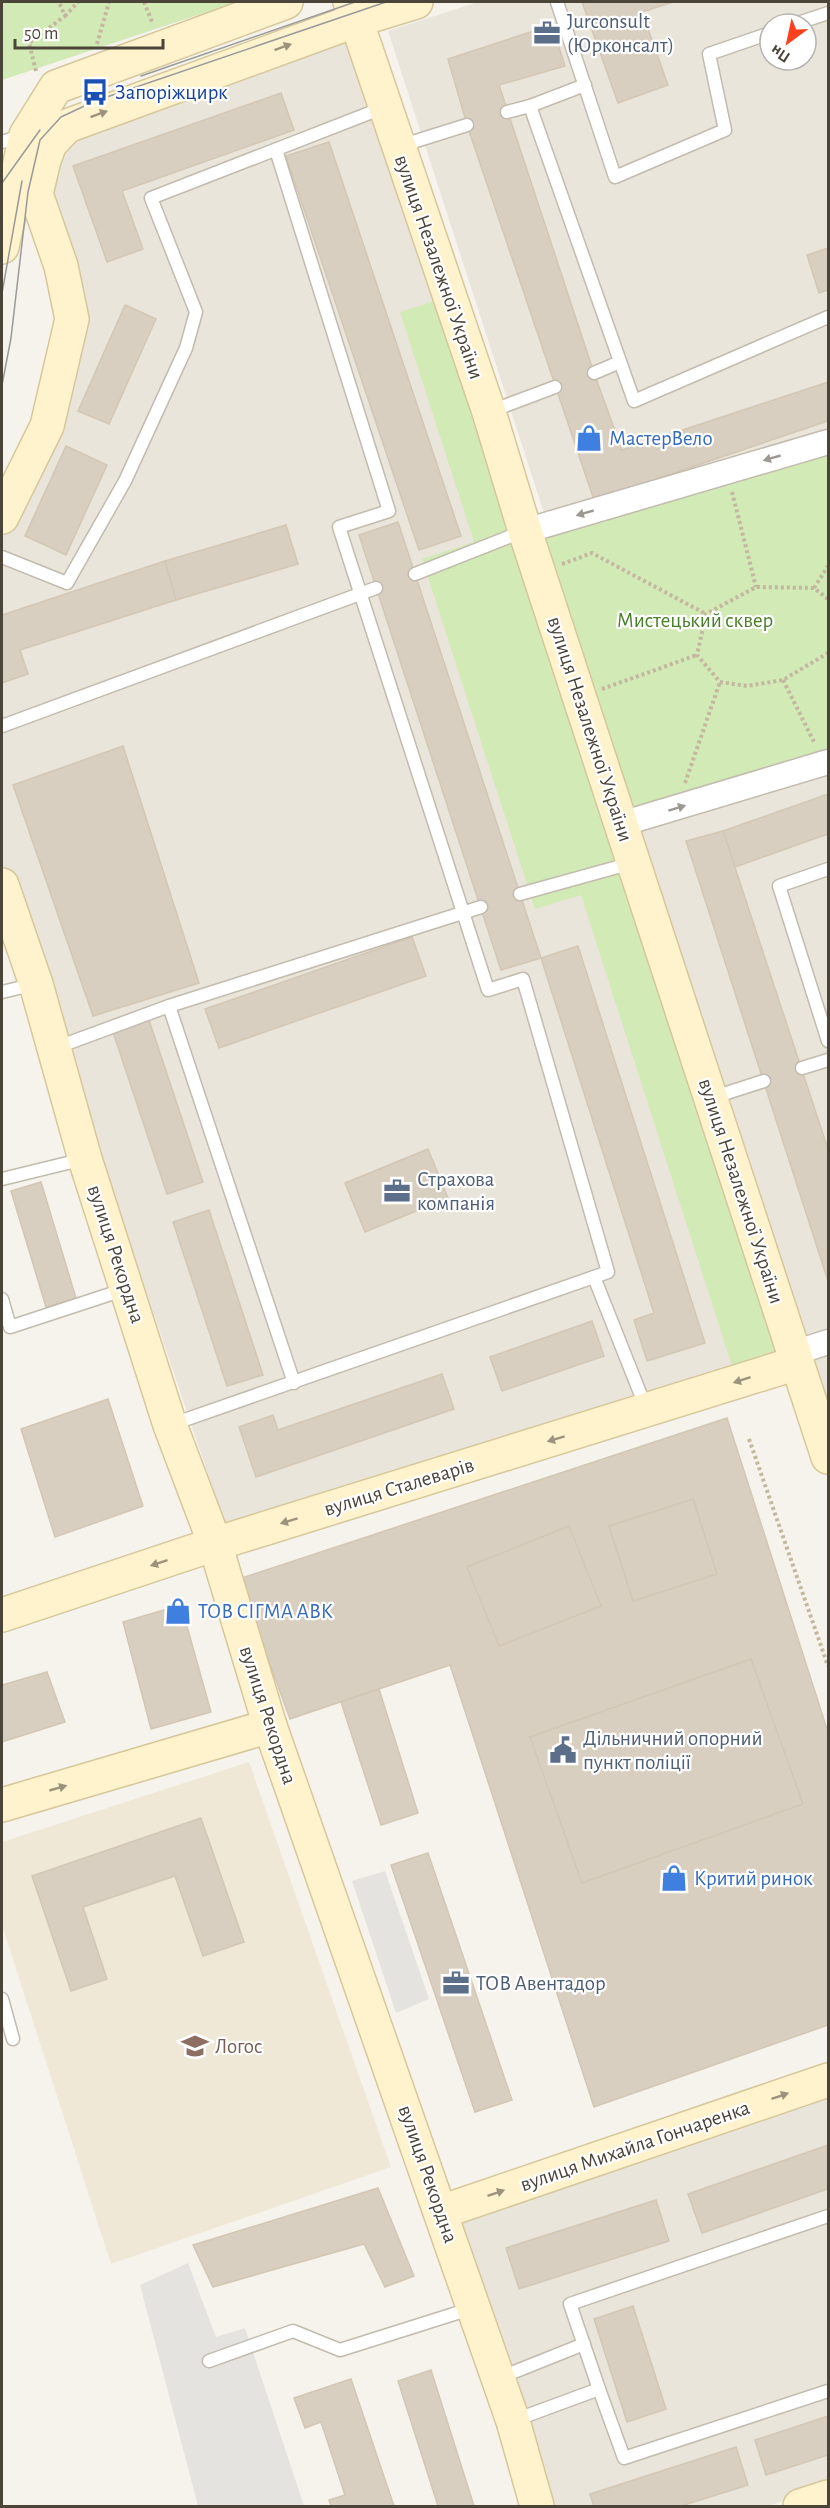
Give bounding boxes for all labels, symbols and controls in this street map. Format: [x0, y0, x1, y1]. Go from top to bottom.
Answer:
place label: Jurconsult (Юрконсалт) [567, 11, 674, 56]
scale bar [15, 12, 164, 50]
north arrow [758, 12, 818, 72]
office icon: Jurconsult (Юрконсалт) [532, 18, 562, 48]
text: 50 m [24, 25, 58, 43]
one-way arrow [274, 42, 292, 52]
text: Пн [768, 42, 793, 66]
bus stop icon: Запоріжцирк [80, 77, 110, 107]
place label: Запоріжцирк [115, 82, 228, 103]
one-way arrow [91, 109, 109, 119]
street label: вулиця Незалежної України [391, 152, 487, 382]
shop icon: МастерВело [574, 423, 604, 453]
place label: МастерВело [609, 428, 713, 449]
one-way arrow [763, 454, 781, 463]
one-way arrow [576, 509, 594, 518]
park label: Мистецький сквер [617, 610, 773, 631]
street label: вулиця Незалежної України [544, 614, 636, 844]
one-way arrow [668, 803, 686, 812]
street label: вулиця Незалежної України [695, 1076, 787, 1306]
place label: Страхова компанія [417, 1169, 495, 1214]
office icon: Страхова компанія [382, 1176, 412, 1206]
street label: вулиця Рекордна [84, 1182, 148, 1326]
one-way arrow [733, 1376, 751, 1385]
one-way arrow [547, 1434, 565, 1444]
street label: вулиця Сталеварів [322, 1454, 476, 1520]
one-way arrow [280, 1517, 298, 1526]
one-way arrow [150, 1558, 168, 1568]
shop icon: ТОВ СІГМА АВК [163, 1596, 193, 1626]
place label: ТОВ СІГМА АВК [198, 1601, 333, 1622]
street label: вулиця Рекордна [236, 1643, 300, 1787]
place label: Дільничний опорний пункт поліції [583, 1728, 763, 1773]
public building icon: Дільничний опорний пункт поліції [548, 1735, 578, 1765]
one-way arrow [49, 1783, 67, 1792]
shop icon: Критий ринок [659, 1863, 689, 1893]
place label: Критий ринок [694, 1868, 813, 1889]
office icon: ТОВ Авентадор [441, 1968, 471, 1998]
place label: ТОВ Авентадор [476, 1973, 606, 1994]
school or university icon: Логос [180, 2031, 210, 2061]
place label: Логос [215, 2036, 263, 2057]
one-way arrow [771, 2091, 789, 2101]
street label: вулиця Михайла Гончаренка [518, 2097, 753, 2195]
street label: вулиця Рекордна [395, 2102, 462, 2246]
one-way arrow [487, 2187, 505, 2197]

